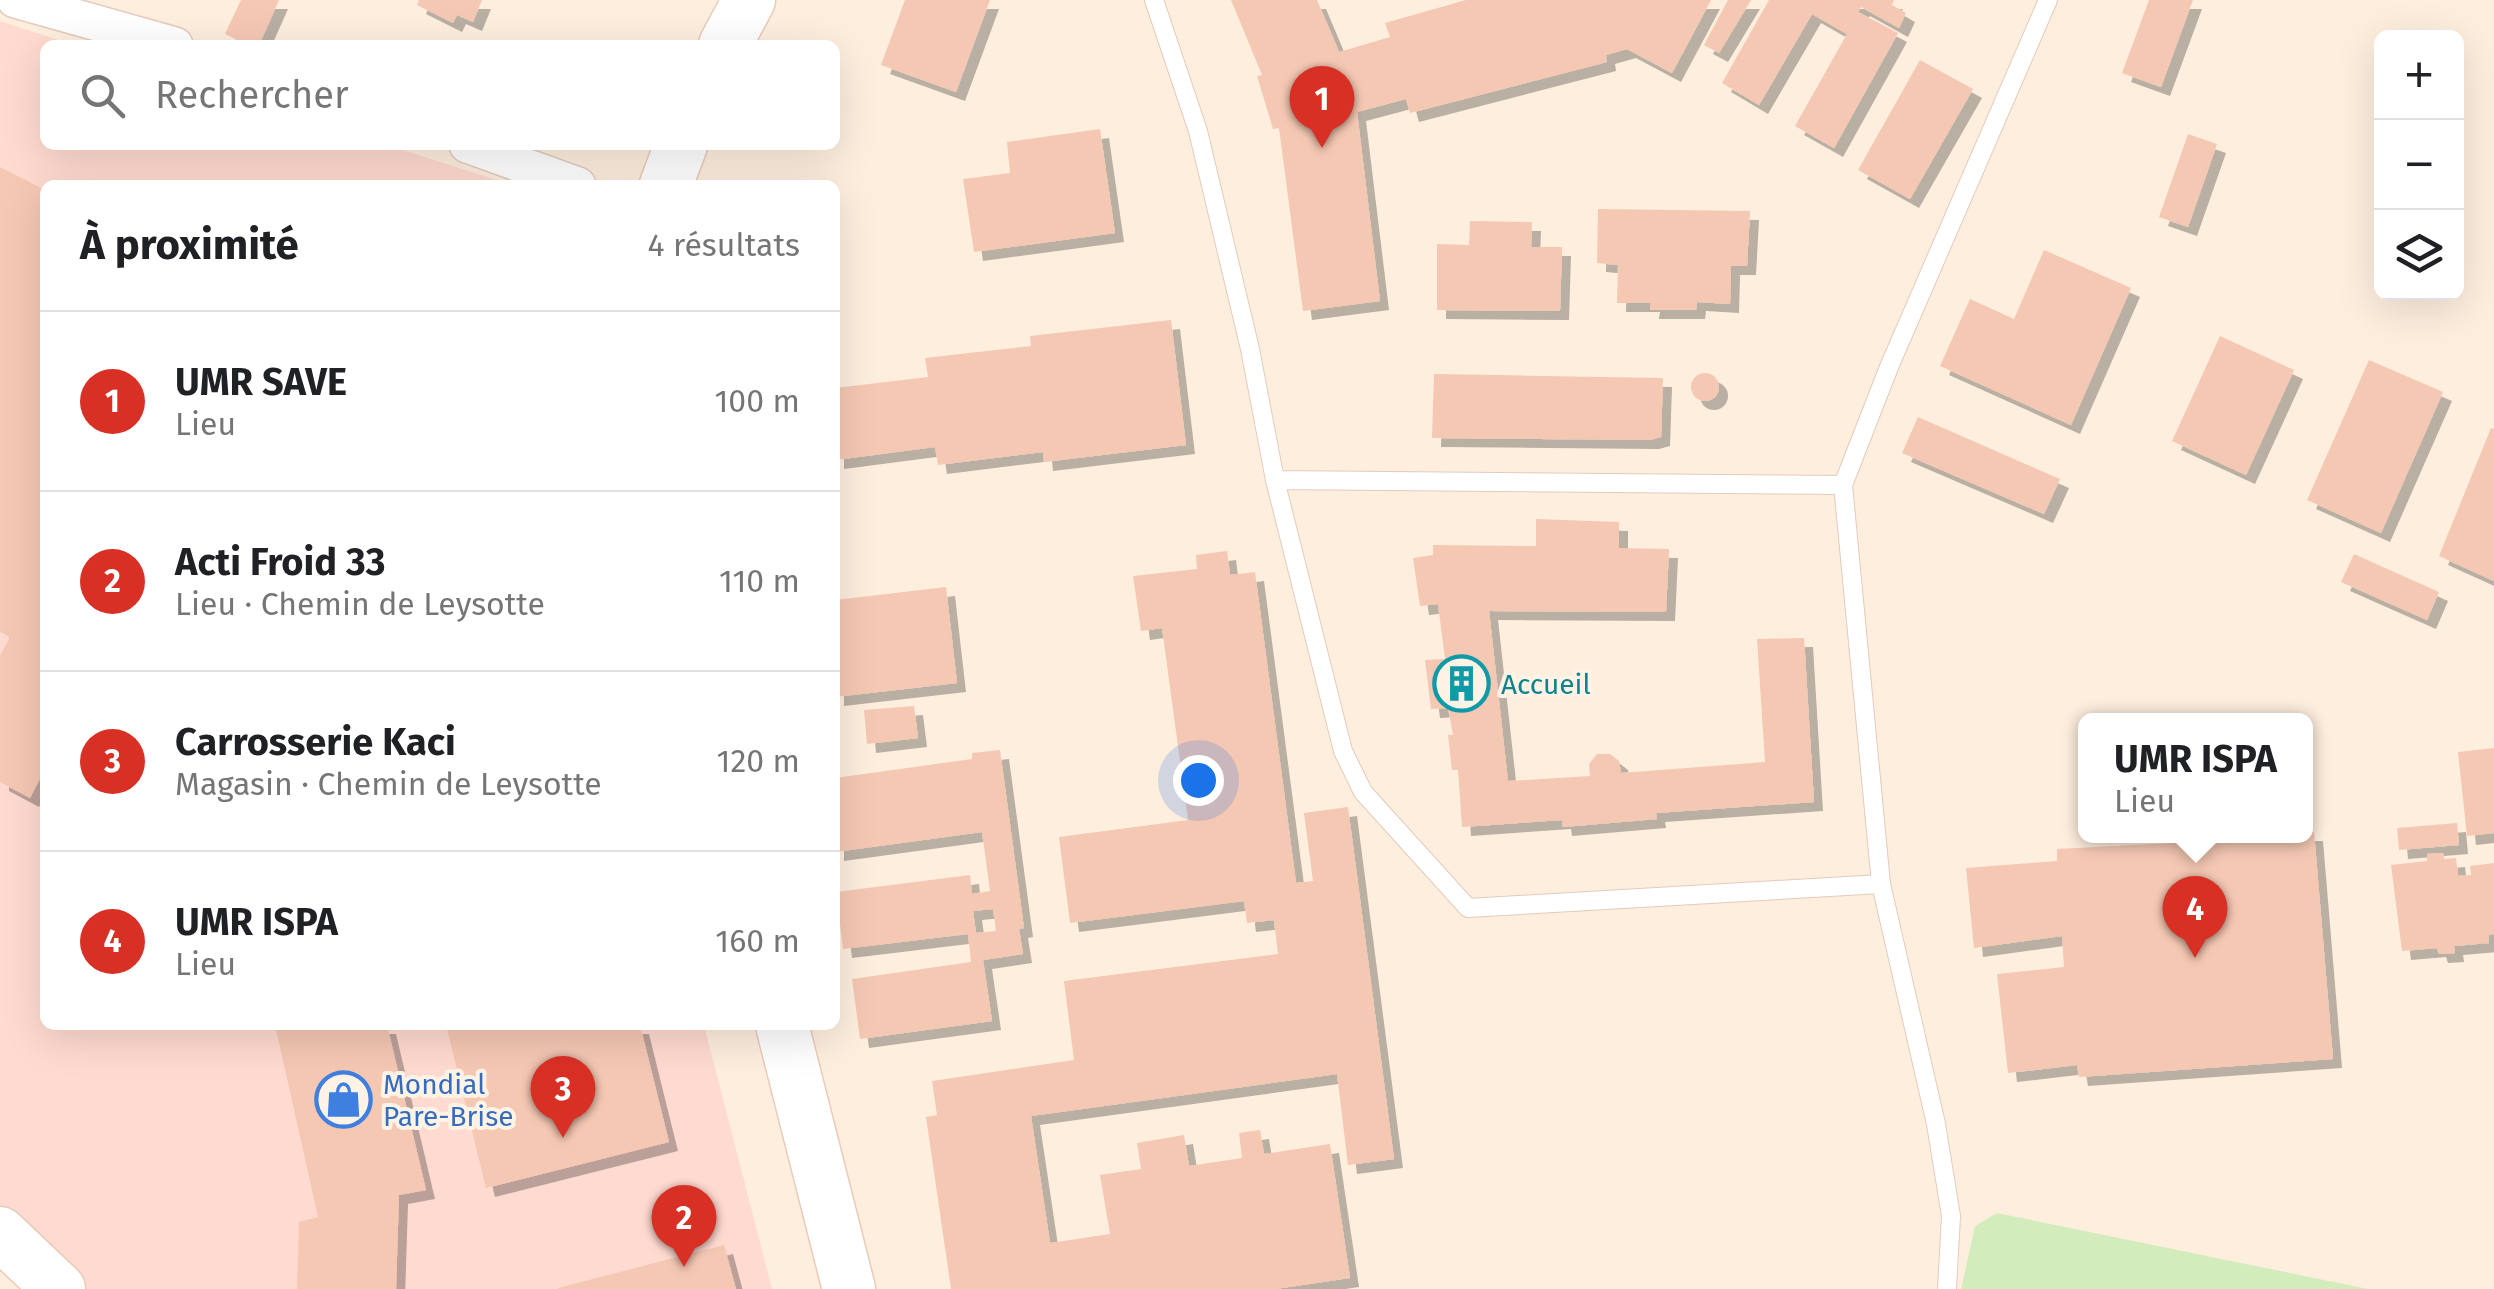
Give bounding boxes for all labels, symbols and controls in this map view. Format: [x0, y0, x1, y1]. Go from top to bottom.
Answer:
map controls [2374, 30, 2464, 300]
button: + [2374, 30, 2464, 120]
search box [40, 40, 840, 150]
pin: 1 [1290, 66, 1354, 148]
icon: search [75, 68, 130, 123]
text: Rechercher [155, 72, 349, 118]
button: − [2374, 120, 2464, 210]
button: layers [2374, 210, 2464, 300]
text: À proximité [80, 220, 299, 270]
text: 4 résultats [647, 226, 800, 264]
text: UMR SAVE [175, 359, 347, 405]
text: 1 [105, 382, 120, 420]
text: 100 m [715, 382, 800, 420]
text: Lieu [175, 405, 236, 443]
text: Acti Froid 33 [175, 539, 386, 585]
text: 2 [104, 562, 121, 600]
text: 110 m [719, 562, 800, 600]
text: Lieu · Chemin de Leysotte [175, 585, 545, 623]
building icon: Accueil [1432, 654, 1492, 714]
place label: Accueil [1501, 668, 1591, 701]
popup [2078, 713, 2313, 843]
text: Carrosserie Kaci [175, 719, 456, 765]
text: UMR ISPA [2114, 736, 2277, 782]
text: 3 [104, 742, 121, 780]
text: 120 m [717, 742, 800, 780]
your location [1173, 755, 1224, 806]
text: Magasin · Chemin de Leysotte [175, 765, 602, 803]
text: Lieu [2114, 782, 2175, 820]
pin: 4 [2162, 876, 2228, 958]
text: UMR ISPA [175, 899, 338, 945]
text: 4 [103, 922, 122, 960]
text: 160 m [715, 922, 800, 960]
text: Lieu [175, 945, 236, 983]
pin: 3 [530, 1056, 596, 1138]
place label: Mondial Pare-Brise [383, 1068, 514, 1133]
shop icon: Mondial Pare-Brise [314, 1070, 374, 1130]
pin: 2 [652, 1184, 716, 1267]

